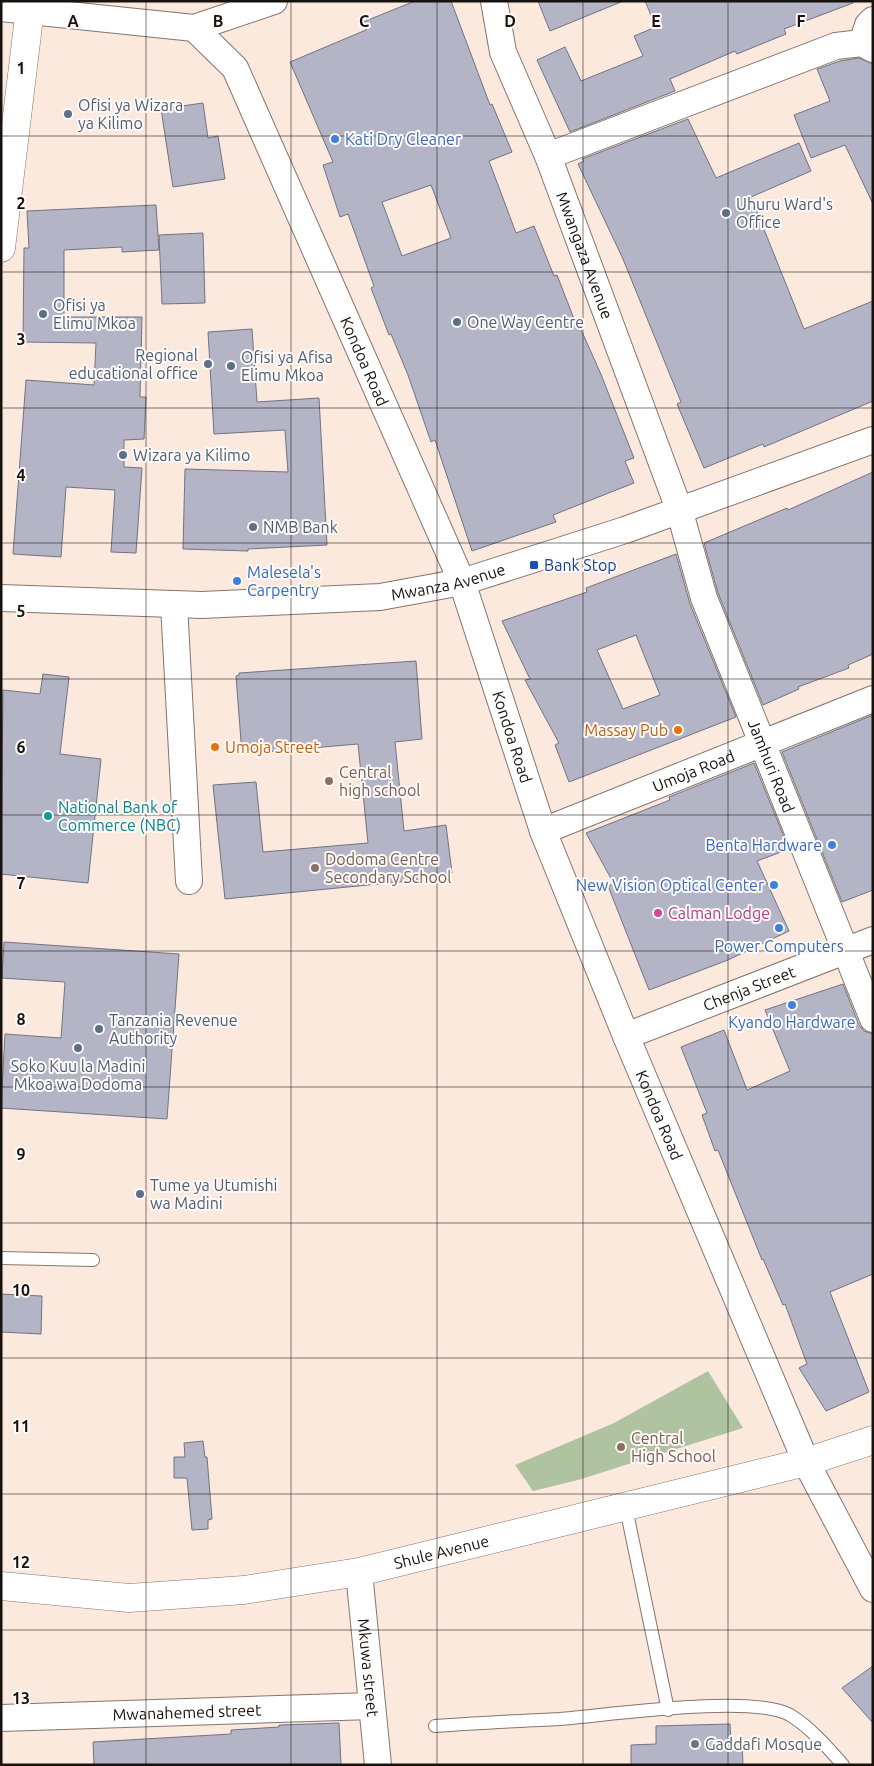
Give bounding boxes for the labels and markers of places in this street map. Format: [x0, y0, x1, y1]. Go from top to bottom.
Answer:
place label: Ofisi ya Wizara ya Kilimo [78, 96, 183, 132]
marker: Ofisi ya Wizara ya Kilimo [62, 108, 74, 120]
place label: Kati Dry Cleaner [345, 130, 461, 148]
marker: Kati Dry Cleaner [329, 133, 341, 145]
place label: Uhuru Ward's Office [736, 195, 833, 231]
marker: Uhuru Ward's Office [720, 207, 732, 219]
place label: Ofisi ya Elimu Mkoa [53, 296, 136, 332]
marker: Ofisi ya Elimu Mkoa [37, 308, 49, 320]
place label: One Way Centre [467, 313, 584, 331]
marker: One Way Centre [451, 316, 463, 328]
place label: Regional educational office [69, 346, 198, 382]
place label: Ofisi ya Afisa Elimu Mkoa [241, 348, 333, 384]
marker: Regional educational office [202, 358, 214, 370]
marker: Ofisi ya Afisa Elimu Mkoa [225, 360, 237, 372]
place label: Wizara ya Kilimo [133, 446, 250, 464]
marker: Wizara ya Kilimo [117, 449, 129, 461]
place label: NMB Bank [263, 518, 338, 536]
marker: NMB Bank [247, 521, 259, 533]
place label: Bank Stop [544, 556, 617, 574]
marker: Bank Stop [528, 559, 540, 571]
place label: Malesela's Carpentry [247, 563, 321, 599]
marker: Malesela's Carpentry [231, 575, 243, 587]
place label: Massay Pub [584, 721, 668, 739]
marker: Massay Pub [672, 724, 684, 736]
place label: Umoja Street [225, 738, 320, 756]
marker: Umoja Street [209, 741, 221, 753]
place label: Central high school [339, 763, 420, 799]
marker: Central high school [323, 775, 335, 787]
place label: National Bank of Commerce (NBC) [58, 798, 181, 835]
marker: National Bank of Commerce (NBC) [42, 810, 54, 822]
place label: Benta Hardware [705, 836, 822, 854]
marker: Benta Hardware [826, 839, 838, 851]
place label: Dodoma Centre Secondary School [325, 850, 451, 886]
marker: Dodoma Centre Secondary School [309, 862, 321, 874]
place label: New Vision Optical Center [576, 876, 764, 894]
marker: New Vision Optical Center [768, 879, 780, 891]
place label: Calman Lodge [668, 904, 770, 922]
marker: Calman Lodge [652, 907, 664, 919]
marker: Power Computers [773, 922, 785, 934]
place label: Power Computers [714, 937, 844, 955]
marker: Kyando Hardware [786, 999, 798, 1011]
place label: Tanzania Revenue Authority [109, 1011, 238, 1047]
place label: Kyando Hardware [728, 1013, 856, 1031]
marker: Tanzania Revenue Authority [93, 1023, 105, 1035]
marker: Soko Kuu la Madini Mkoa wa Dodoma [72, 1042, 84, 1054]
place label: Soko Kuu la Madini Mkoa wa Dodoma [11, 1057, 145, 1093]
place label: Tume ya Utumishi wa Madini [150, 1176, 278, 1212]
marker: Tume ya Utumishi wa Madini [134, 1188, 146, 1200]
place label: Central High School [631, 1429, 716, 1465]
marker: Central High School [615, 1441, 627, 1453]
place label: Gaddafi Mosque [705, 1735, 822, 1753]
marker: Gaddafi Mosque [689, 1738, 701, 1750]

